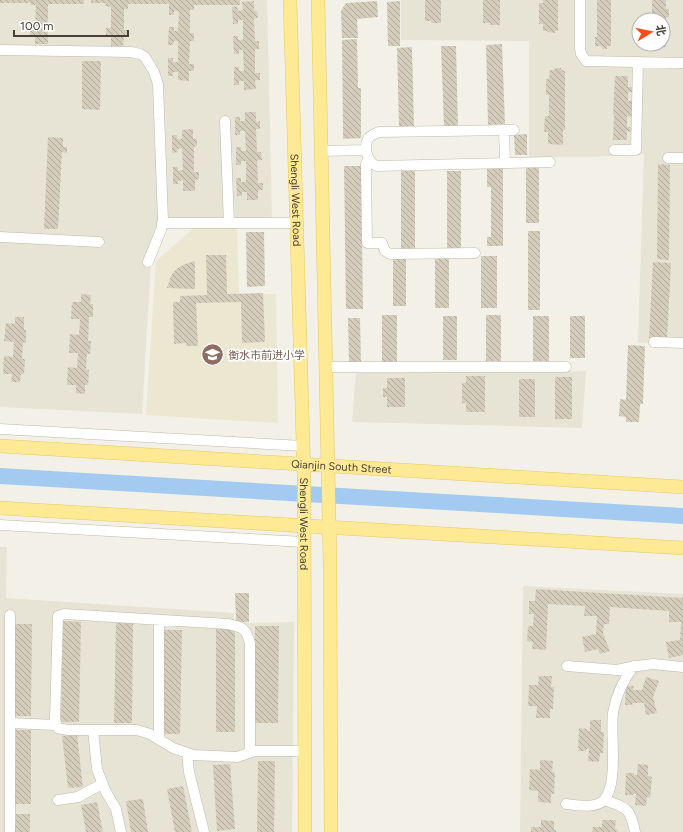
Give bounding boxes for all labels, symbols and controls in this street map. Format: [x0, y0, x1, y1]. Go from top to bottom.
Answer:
scale bar [14, 12, 128, 38]
north arrow [631, 12, 671, 52]
text: 100 m [20, 19, 54, 33]
text: 北 [653, 24, 668, 37]
street label: Shengli West Road [288, 153, 303, 246]
school or university icon: 衡水市前进小学 [200, 342, 226, 368]
place label: 衡水市前进小学 [228, 349, 305, 362]
street label: Qianjin South Street [291, 457, 392, 476]
street label: Shengli West Road [297, 477, 310, 570]

